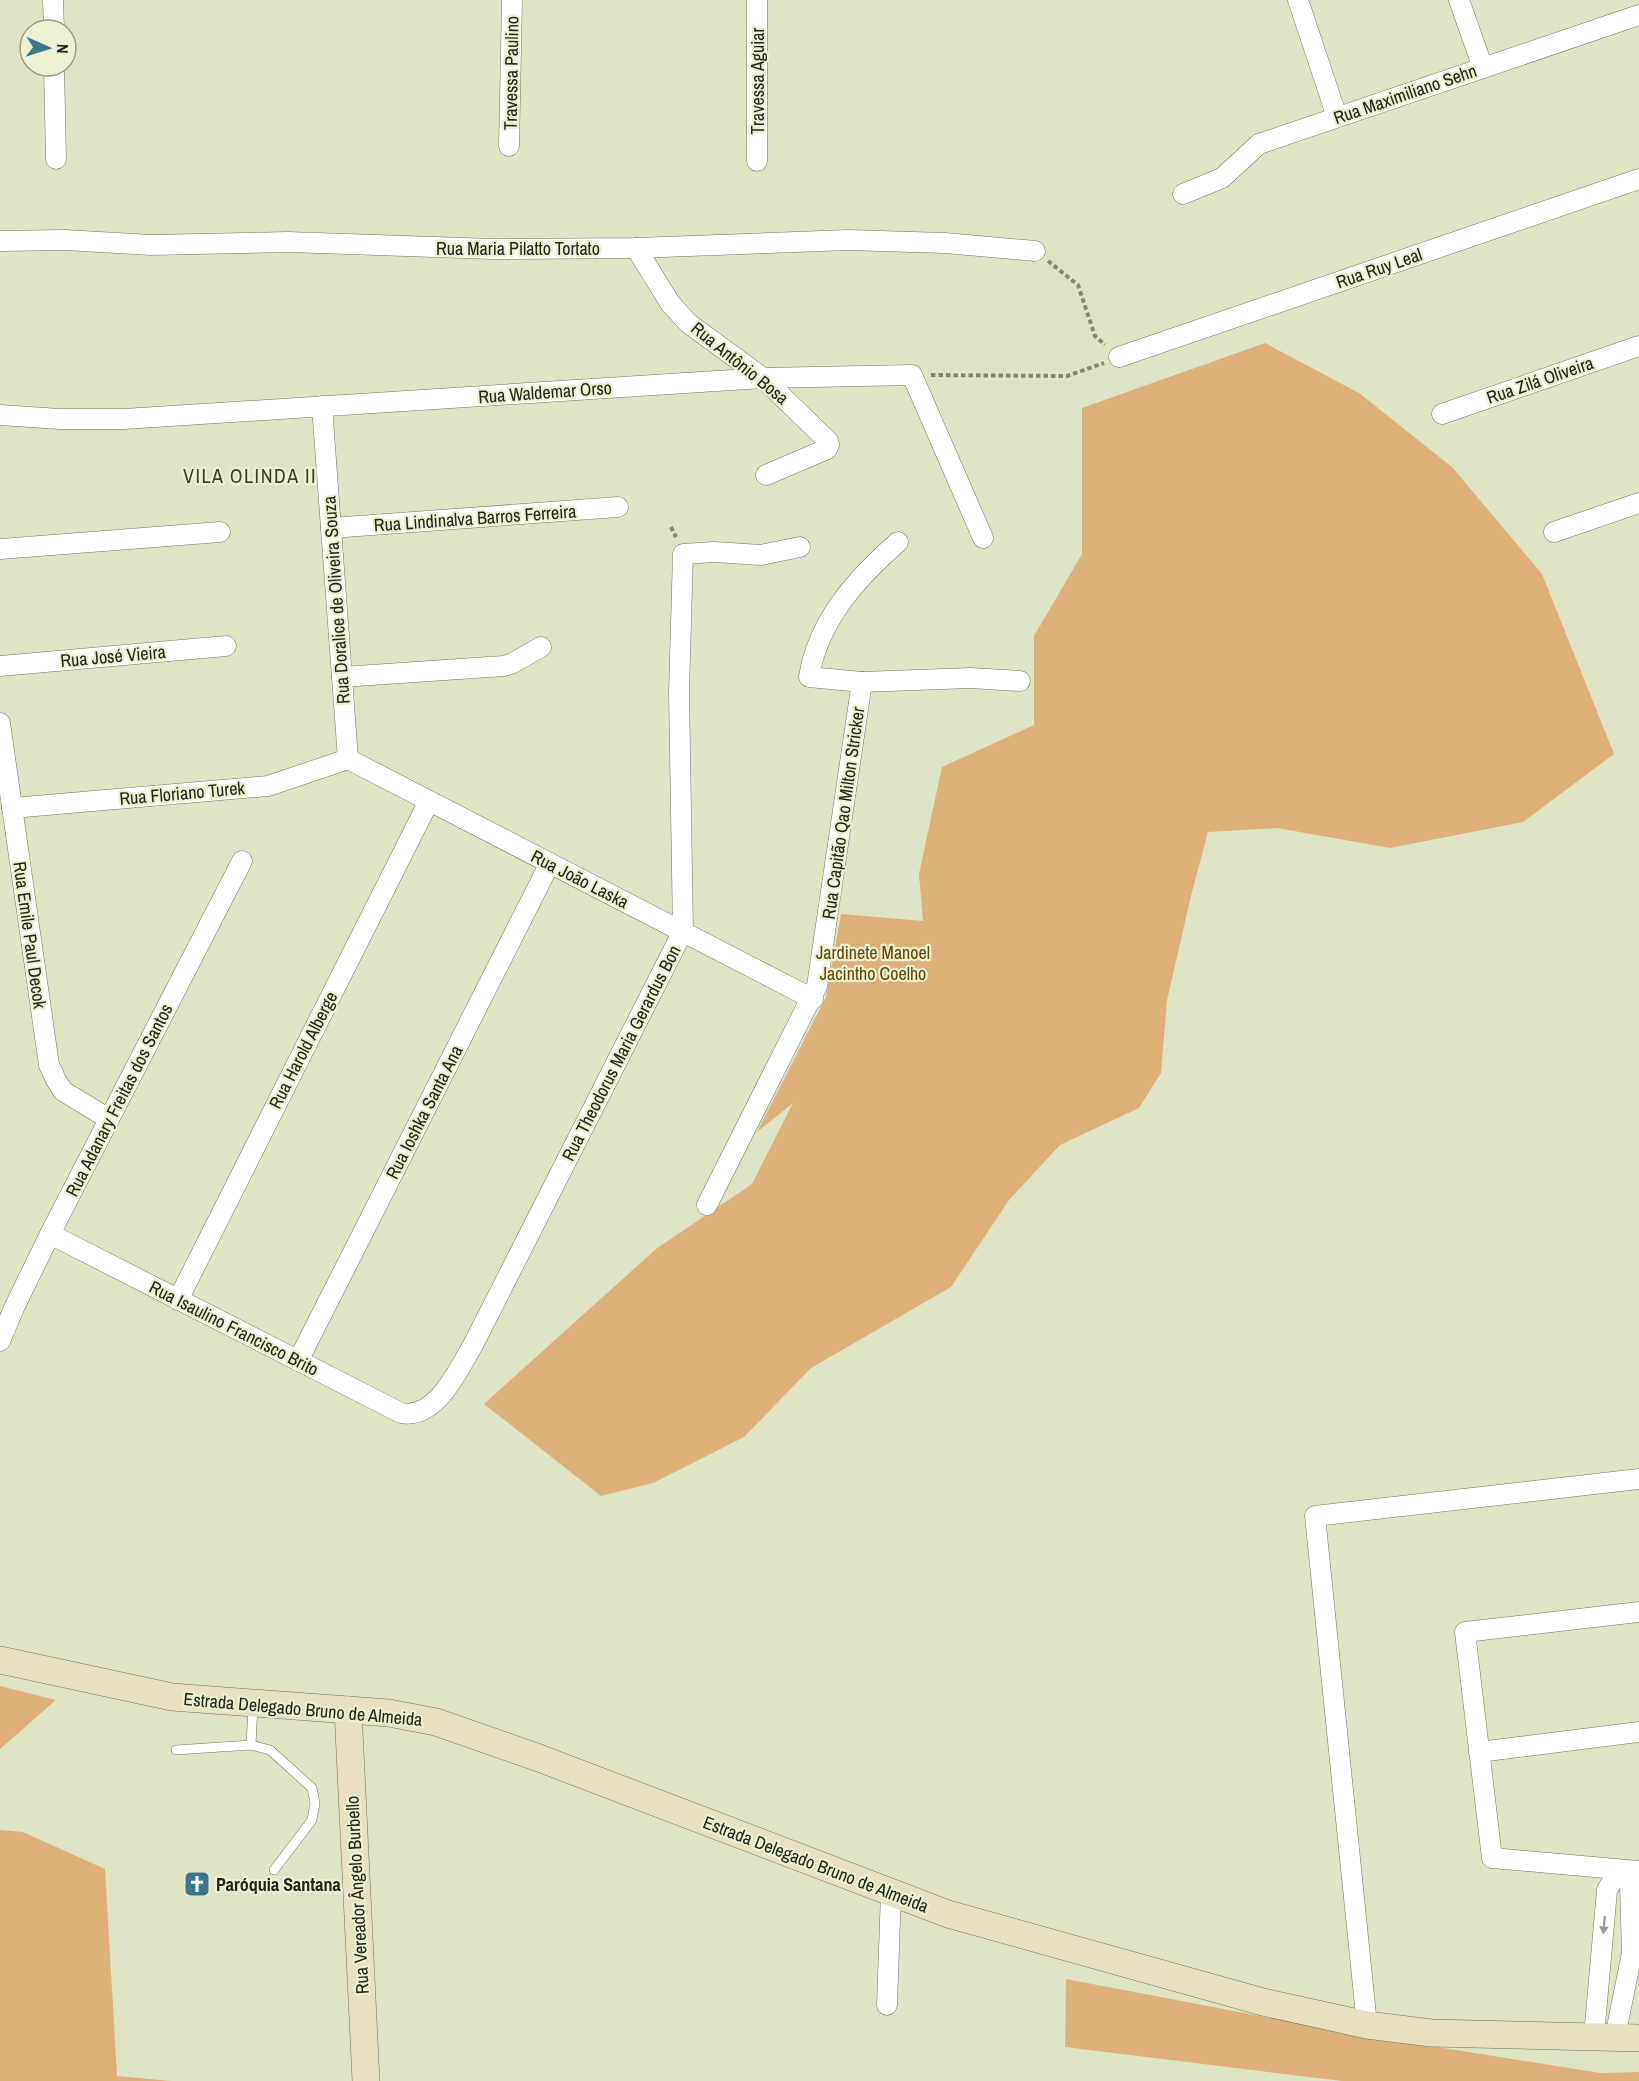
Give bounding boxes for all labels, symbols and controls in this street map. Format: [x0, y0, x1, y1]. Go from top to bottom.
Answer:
street label: Travessa Paulino [498, 16, 524, 130]
north arrow [18, 18, 78, 78]
street label: Travessa Aguiar [745, 27, 770, 134]
text: N [52, 43, 74, 54]
street label: Rua Maximiliano Sehn [1330, 58, 1480, 130]
street label: Rua Maria Pilatto Tortato [436, 236, 600, 261]
street label: Rua Ruy Leal [1333, 242, 1425, 294]
street label: Rua Antônio Bosa [686, 316, 794, 410]
street label: Rua Zilá Oliveira [1483, 350, 1597, 410]
street label: Rua Waldemar Orso [477, 375, 613, 409]
district label: VILA OLINDA II [183, 462, 317, 489]
street label: Rua Doralice de Oliveira Souza [316, 495, 356, 705]
street label: Rua Lindinalva Barros Ferreira [373, 498, 577, 538]
street label: Rua José Vieira [59, 639, 167, 673]
street label: Rua Capitão Qao Milton Stricker [816, 705, 870, 921]
street label: Rua Floriano Turek [118, 775, 246, 811]
street label: Rua João Laska [527, 844, 633, 914]
street label: Rua Emile Paul Decok [7, 860, 53, 1011]
park label: Jardinete Manoel Jacintho Coelho [816, 940, 930, 986]
street label: Rua Theodorus Maria Gerardus Bon [556, 941, 686, 1165]
street label: Rua Harold Alberge [263, 987, 343, 1113]
street label: Rua Adanary Freitas dos Santos [59, 999, 179, 1201]
street label: Rua Ioshka Santa Ana [380, 1041, 468, 1183]
street label: Rua Isaulino Francisco Brito [145, 1274, 323, 1382]
street label: Estrada Delegado Bruno de Almeida [183, 1686, 423, 1732]
street label: Rua Vereador Ângelo Burbello [339, 1795, 375, 1995]
street label: Estrada Delegado Bruno de Almeida [700, 1809, 932, 1919]
church icon: Paróquia Santana [182, 1869, 212, 1899]
place label: Paróquia Santana [216, 1872, 341, 1897]
one-way arrow [1599, 1916, 1608, 1935]

